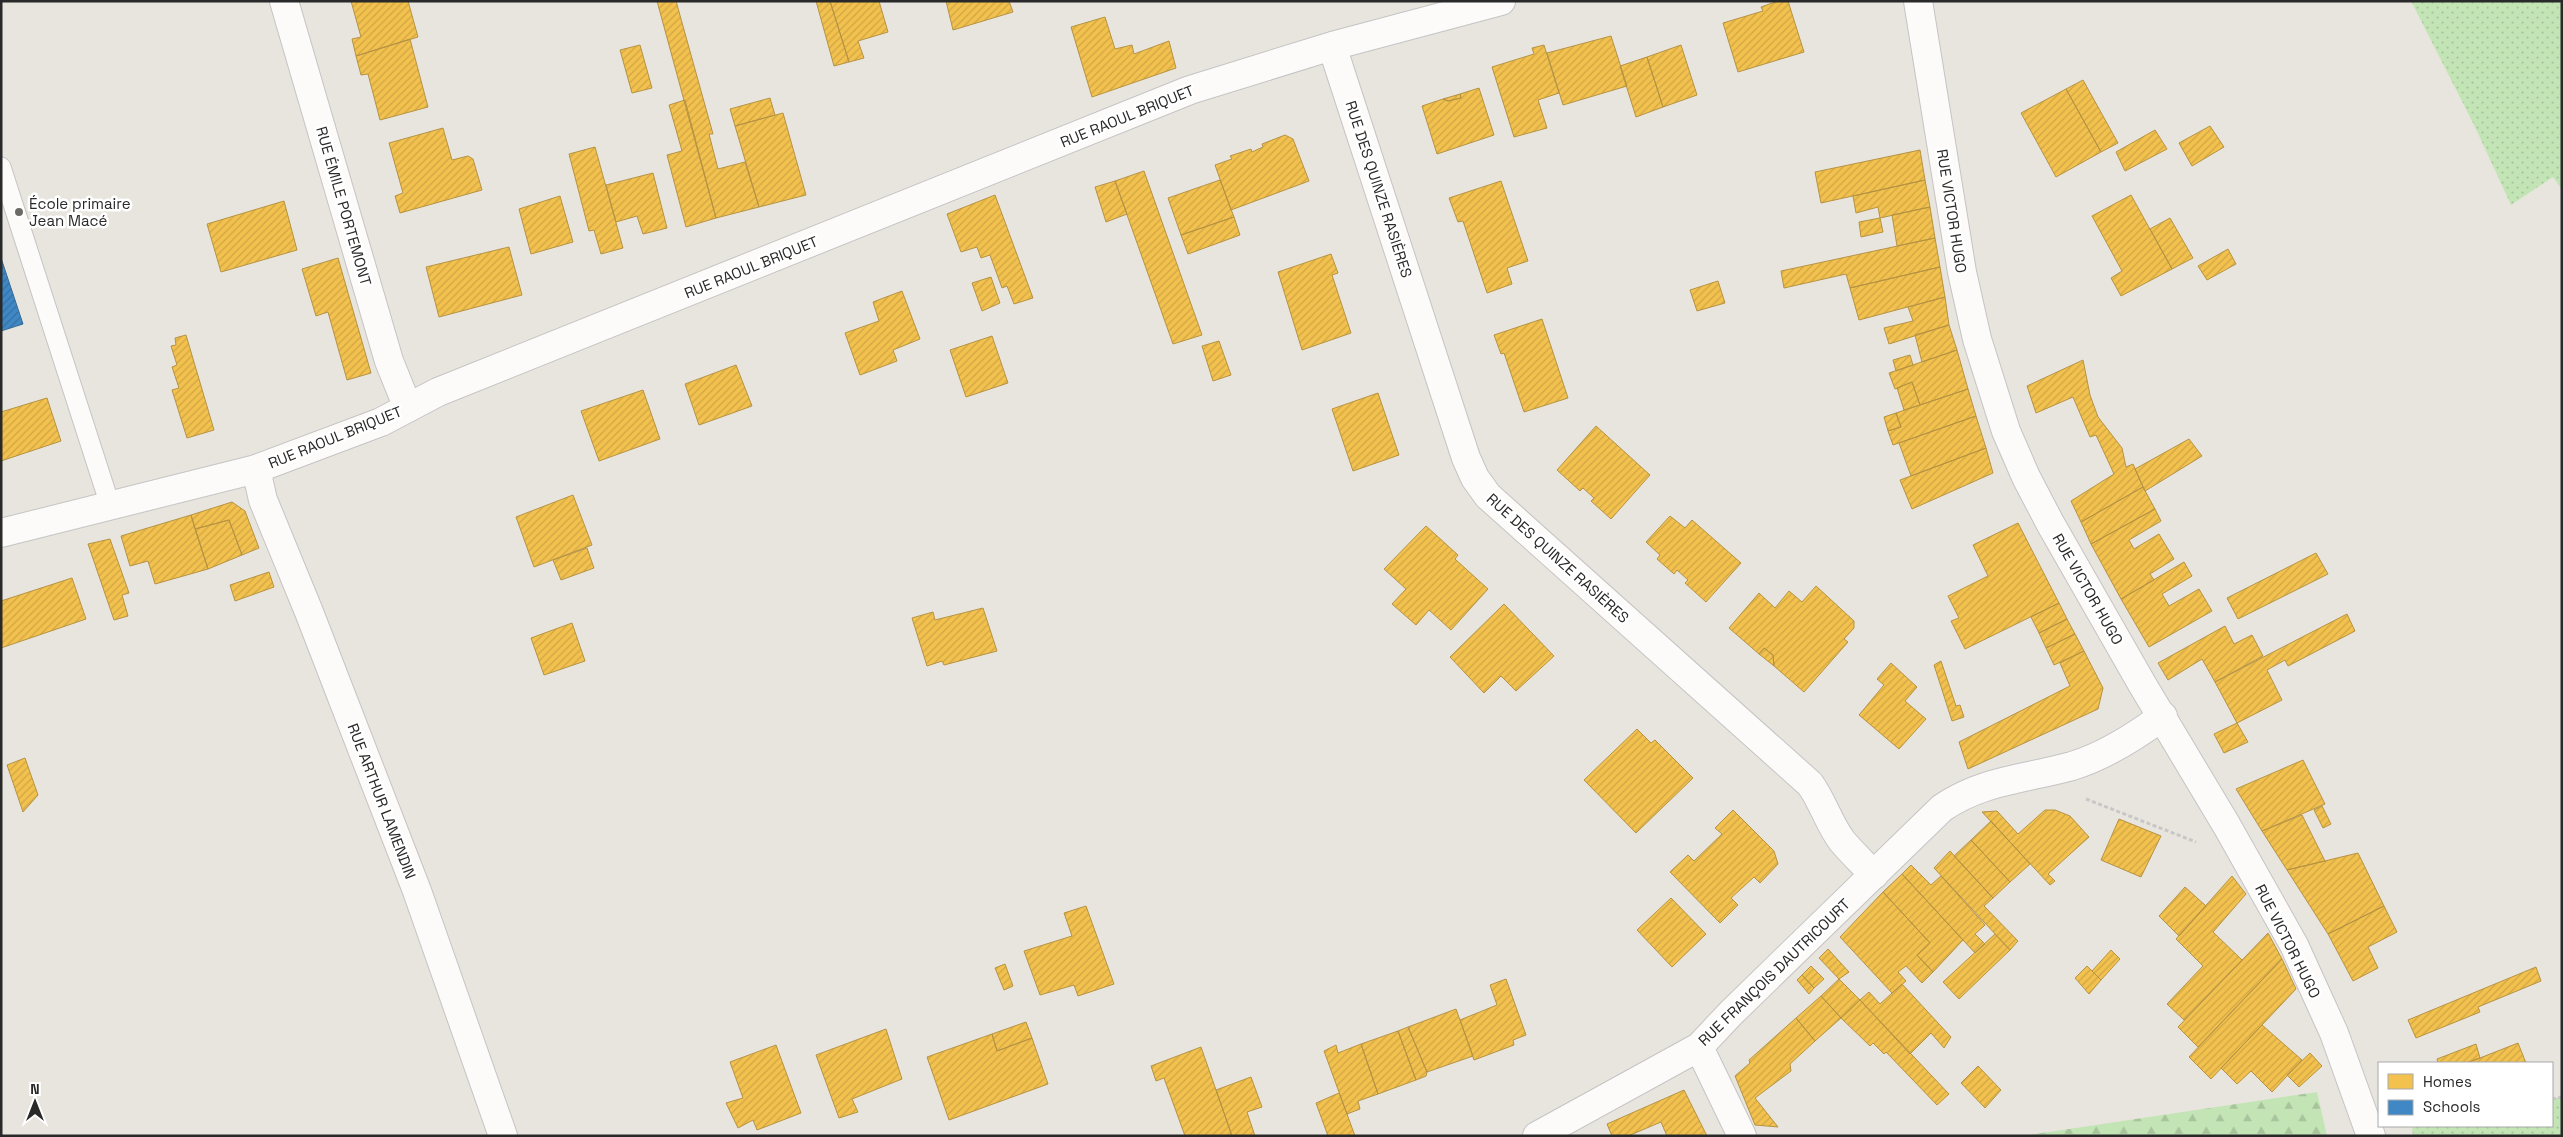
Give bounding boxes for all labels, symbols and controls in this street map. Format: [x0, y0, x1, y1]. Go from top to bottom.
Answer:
street label: RUE RAOUL BRIQUET [1057, 80, 1197, 152]
street label: RUE DES QUINZE RASIÈRES [1341, 98, 1417, 280]
street label: RUE ÉMILE PORTEMONT [312, 124, 376, 288]
street label: RUE VICTOR HUGO [1933, 148, 1971, 274]
place label: École primaire Jean Macé [29, 194, 131, 230]
marker: École primaire Jean Macé [13, 206, 25, 218]
street label: RUE RAOUL BRIQUET [681, 231, 821, 303]
street label: RUE RAOUL BRIQUET [265, 401, 405, 473]
street label: RUE DES QUINZE RASIÈRES [1483, 489, 1633, 627]
street label: RUE VICTOR HUGO [2048, 530, 2128, 648]
street label: RUE ARTHUR LAMENDIN [344, 721, 420, 881]
street label: RUE VICTOR HUGO [2251, 881, 2325, 1001]
street label: RUE FRANÇOIS DAUTRICOURT [1694, 894, 1854, 1050]
legend [2378, 1062, 2553, 1127]
text: Homes [2423, 1072, 2472, 1091]
north arrow [10, 1077, 60, 1127]
text: N [30, 1080, 40, 1098]
text: Schools [2423, 1097, 2481, 1116]

